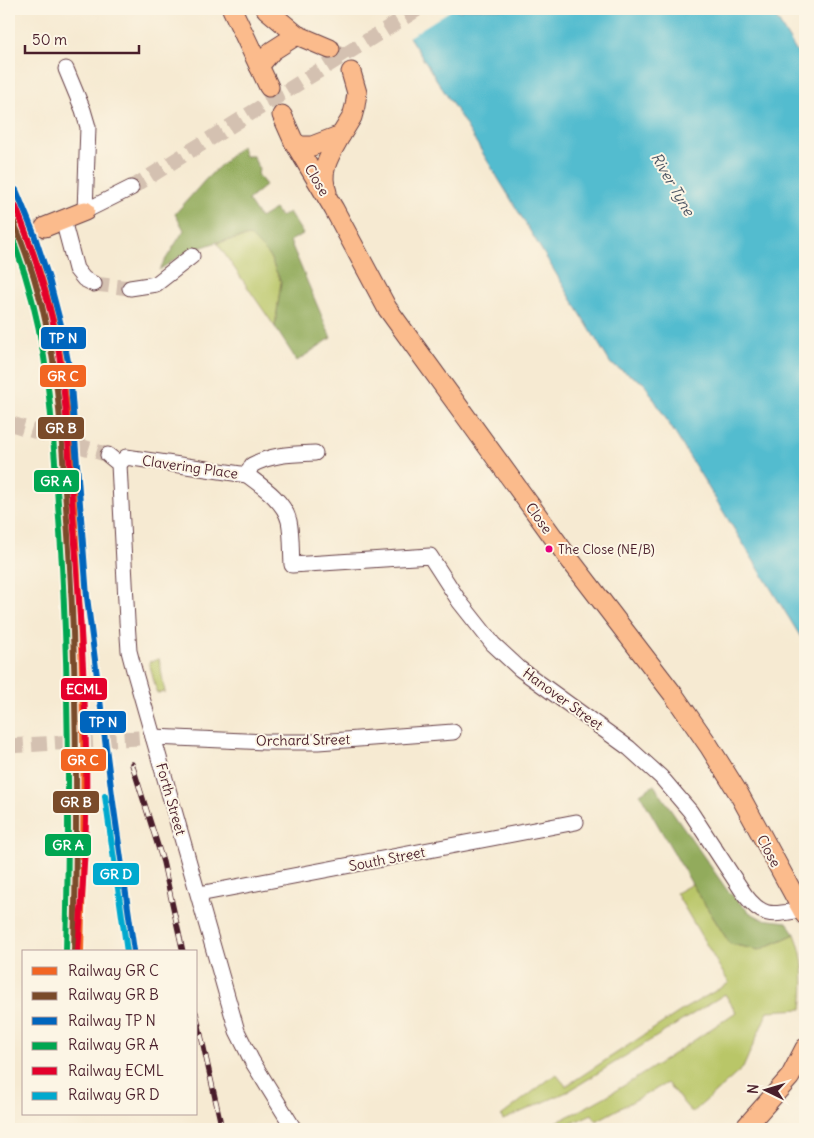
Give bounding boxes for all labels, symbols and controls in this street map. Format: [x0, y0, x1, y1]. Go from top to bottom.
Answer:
scale bar [25, 22, 139, 54]
text: 50 m [32, 30, 67, 49]
water label: River Tyne [647, 149, 699, 220]
street label: Close [300, 161, 334, 199]
line badge: TP N [40, 326, 87, 350]
text: TP N [49, 329, 77, 347]
line badge: GR C [39, 364, 87, 388]
text: GR C [47, 367, 79, 385]
line badge: GR B [37, 416, 85, 440]
text: GR B [45, 419, 77, 437]
street label: Clavering Place [141, 451, 239, 483]
line badge: GR A [33, 469, 80, 493]
text: GR A [40, 472, 72, 490]
street label: Close [522, 499, 556, 537]
place label: The Close (NE/B) [558, 541, 655, 558]
marker: The Close (NE/B) [544, 544, 554, 554]
street label: Hanover Street [519, 664, 607, 734]
line badge: ECML [60, 677, 108, 701]
text: ECML [66, 680, 102, 698]
line badge: TP N [79, 710, 127, 734]
text: TP N [89, 713, 117, 731]
street label: Orchard Street [256, 730, 350, 750]
line badge: GR C [60, 748, 107, 772]
text: GR C [67, 751, 99, 769]
street label: Forth Street [152, 761, 190, 837]
line badge: GR B [52, 790, 100, 814]
text: GR B [60, 793, 92, 811]
street label: Close [753, 832, 785, 870]
line badge: GR A [44, 833, 92, 857]
text: GR A [52, 836, 84, 854]
street label: South Street [347, 843, 427, 875]
line badge: GR D [92, 862, 140, 886]
text: GR D [100, 865, 132, 883]
legend [22, 950, 198, 1116]
text: Railway GR C [68, 961, 159, 980]
text: Railway GR B [68, 985, 159, 1004]
text: Railway TP N [68, 1011, 156, 1030]
text: Railway GR A [68, 1035, 159, 1054]
text: Railway ECML [68, 1061, 164, 1080]
north arrow [742, 1066, 792, 1116]
text: N [744, 1083, 762, 1094]
text: Railway GR D [68, 1085, 160, 1104]

